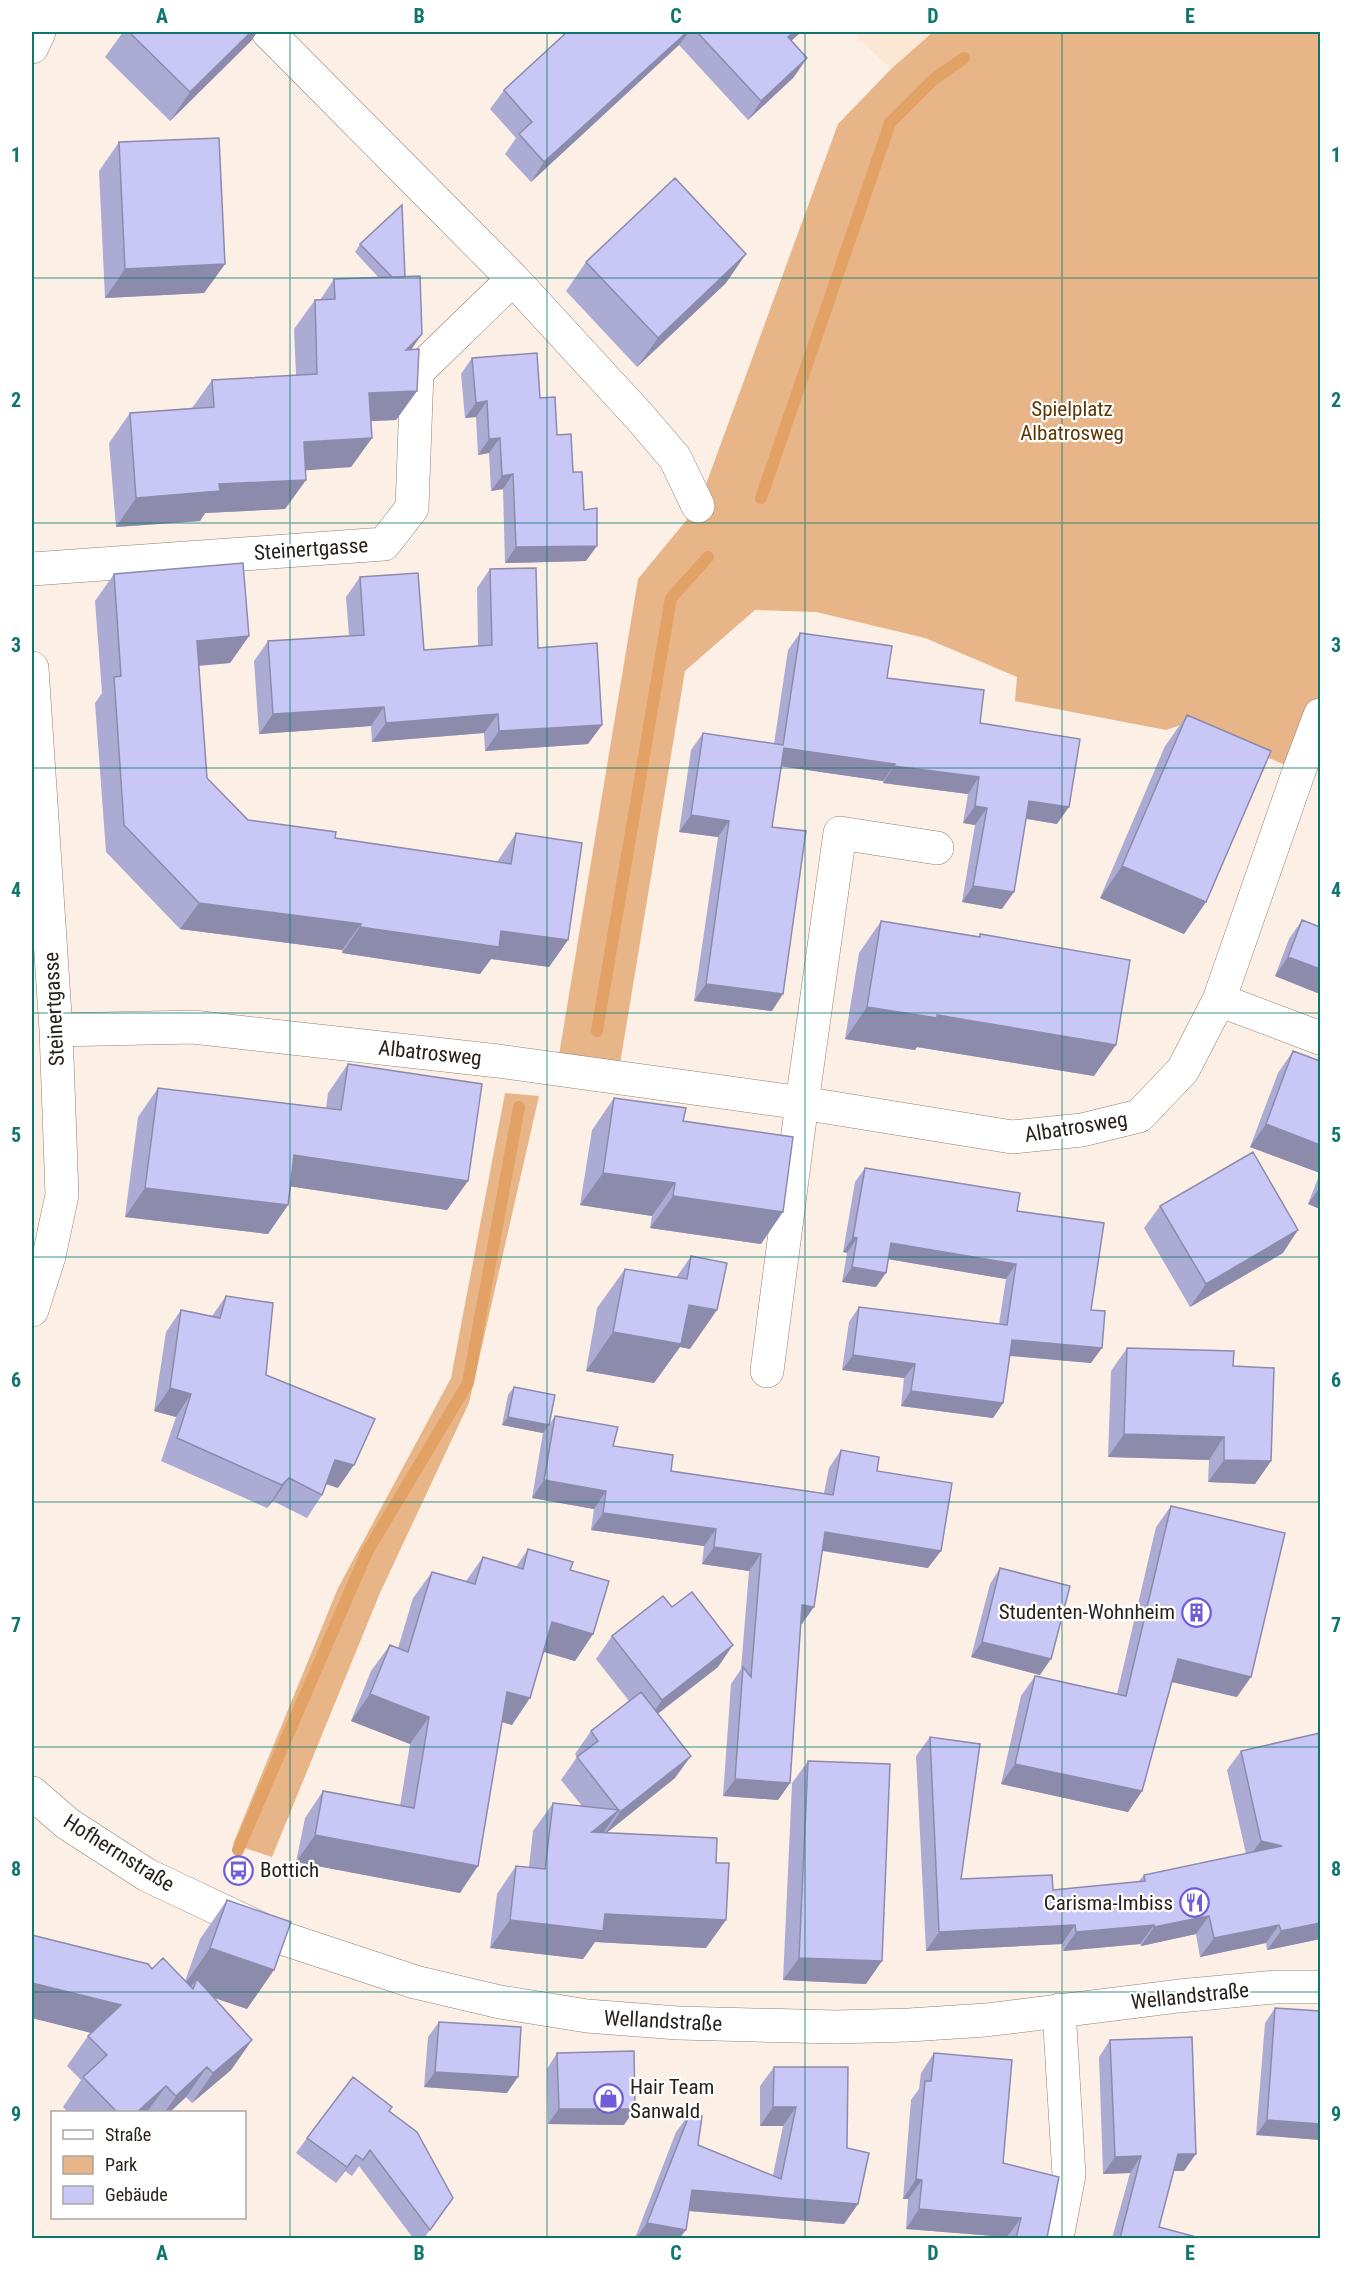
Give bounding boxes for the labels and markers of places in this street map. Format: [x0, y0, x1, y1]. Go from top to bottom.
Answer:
building icon: Studenten-Wohnheim [1180, 1596, 1212, 1628]
place label: Studenten-Wohnheim [999, 1600, 1175, 1624]
bus stop icon: Bottich [223, 1854, 255, 1886]
place label: Bottich [260, 1858, 319, 1882]
restaurant icon: Carisma-Imbiss [1178, 1887, 1210, 1919]
place label: Carisma-Imbiss [1044, 1891, 1173, 1915]
place label: Hair Team Sanwald [630, 2075, 714, 2123]
shop icon: Hair Team Sanwald [593, 2083, 625, 2115]

